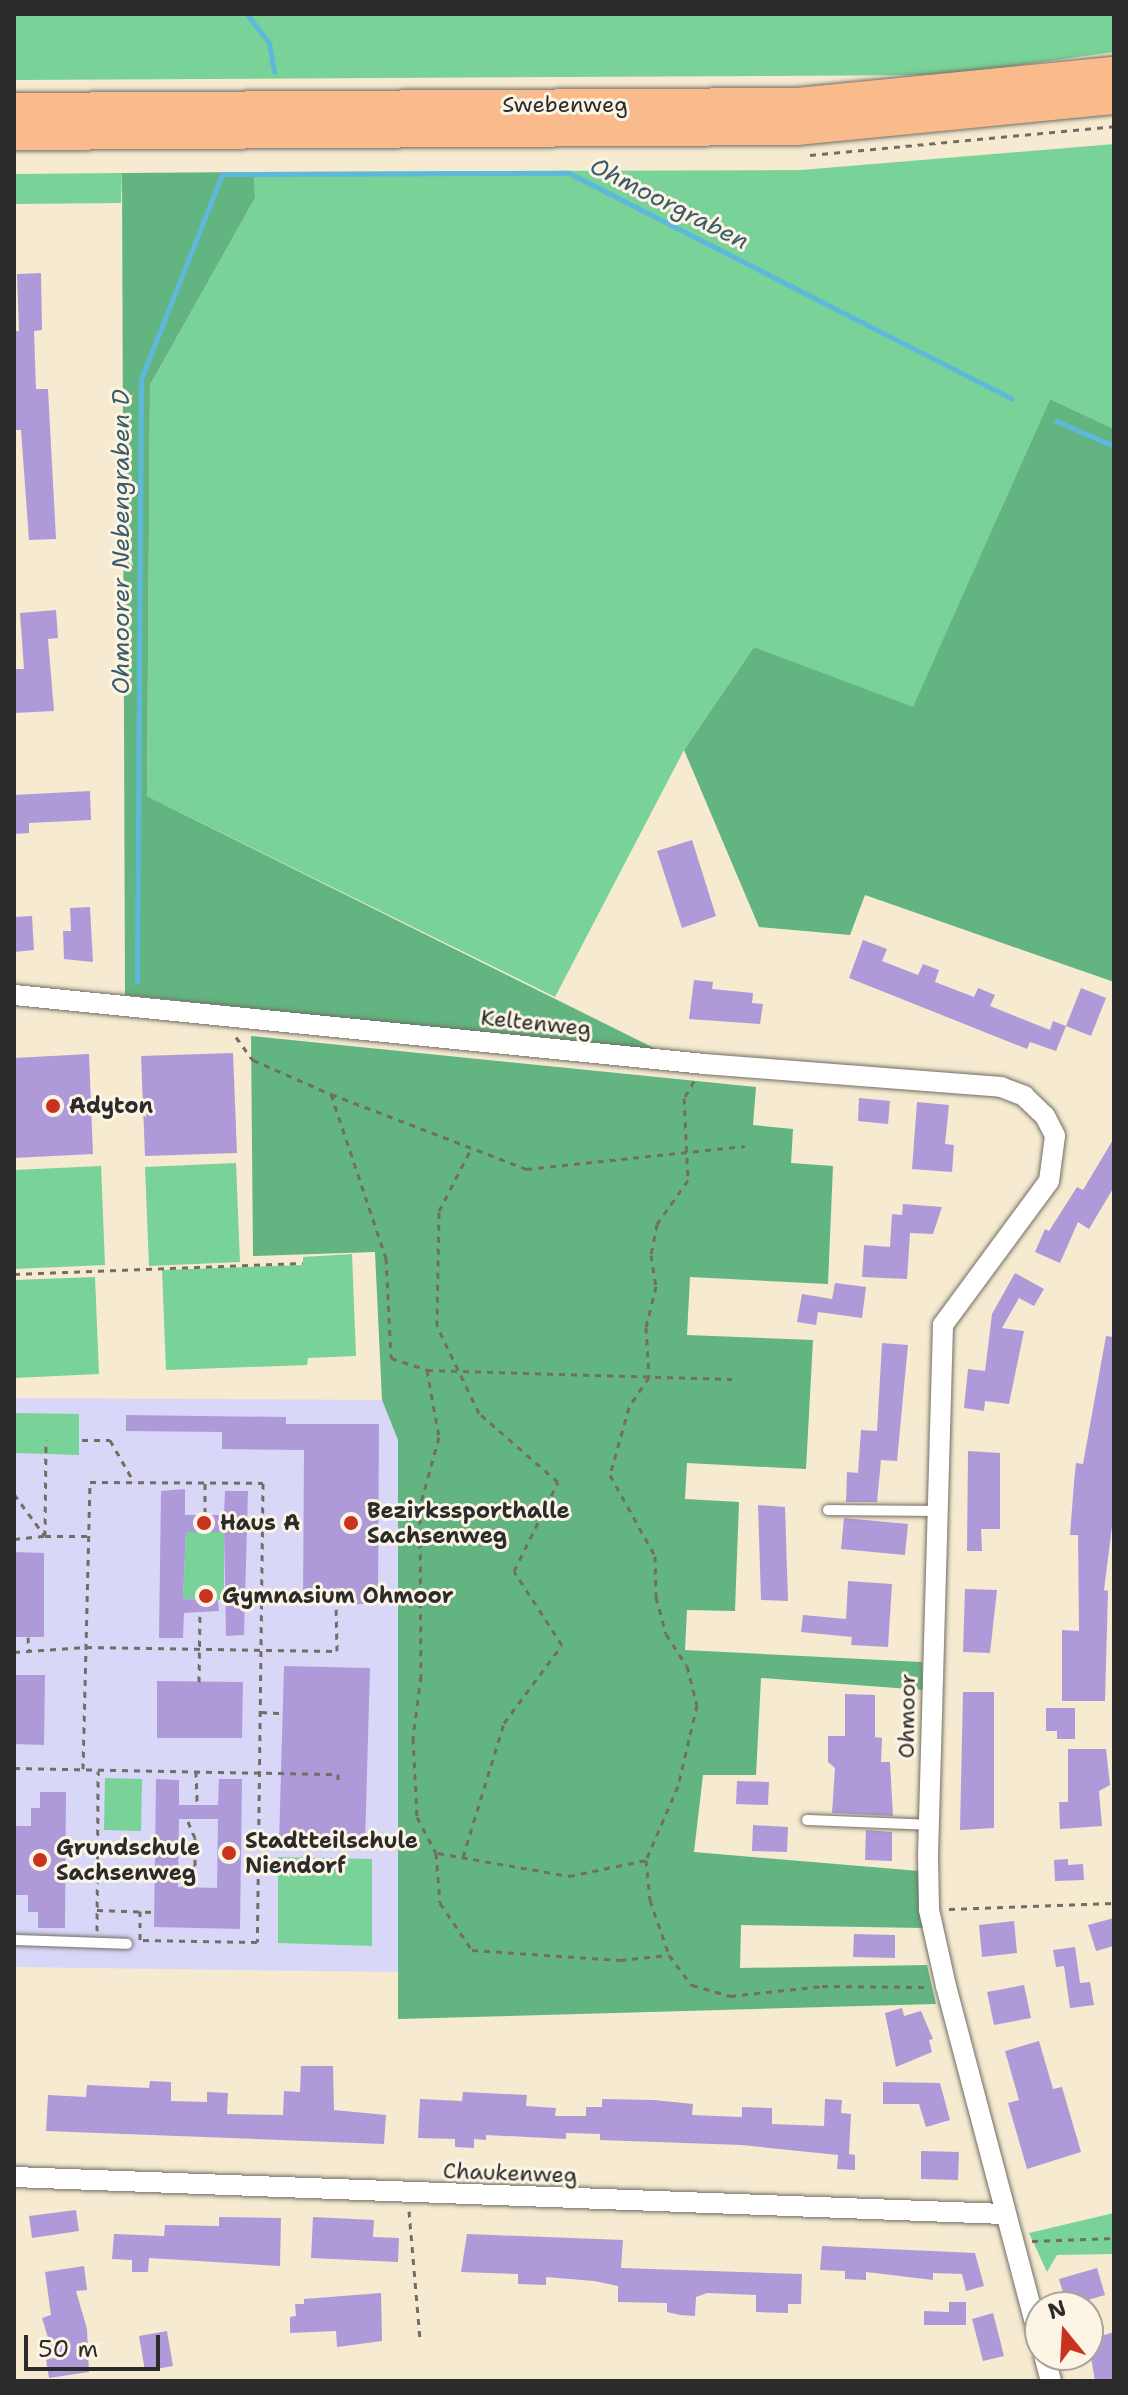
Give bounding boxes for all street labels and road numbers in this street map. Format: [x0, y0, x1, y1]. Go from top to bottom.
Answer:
street label: Swebenweg [502, 92, 628, 118]
street label: Keltenweg [479, 1004, 593, 1042]
street label: Ohmoor [893, 1673, 921, 1759]
street label: Chaukenweg [442, 2157, 578, 2189]

